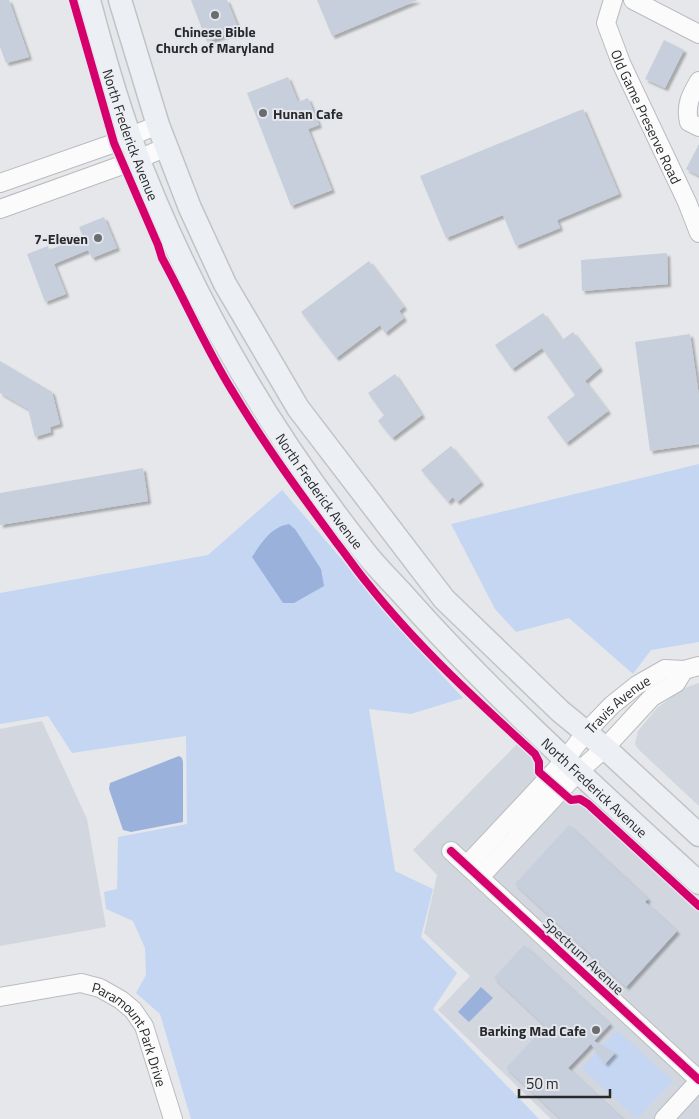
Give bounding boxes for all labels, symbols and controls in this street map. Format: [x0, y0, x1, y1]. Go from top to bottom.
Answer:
marker: Chinese Bible Church of Maryland [209, 9, 221, 21]
place label: Chinese Bible Church of Maryland [156, 21, 274, 58]
street label: Old Game Preserve Road [606, 46, 687, 187]
street label: North Frederick Avenue [98, 66, 164, 203]
place label: Hunan Cafe [273, 103, 343, 124]
marker: Hunan Cafe [257, 107, 269, 119]
place label: 7-Eleven [34, 228, 88, 249]
marker: 7-Eleven [92, 232, 104, 244]
street label: North Frederick Avenue [271, 429, 369, 553]
street label: Travis Avenue [580, 669, 654, 738]
street label: North Frederick Avenue [537, 732, 653, 842]
street label: Spectrum Avenue [539, 913, 629, 999]
street label: Paramount Park Drive [90, 976, 173, 1089]
place label: Barking Mad Cafe [479, 1020, 586, 1041]
marker: Barking Mad Cafe [590, 1024, 602, 1036]
scale bar [519, 1066, 610, 1098]
text: 50 m [526, 1072, 559, 1095]

